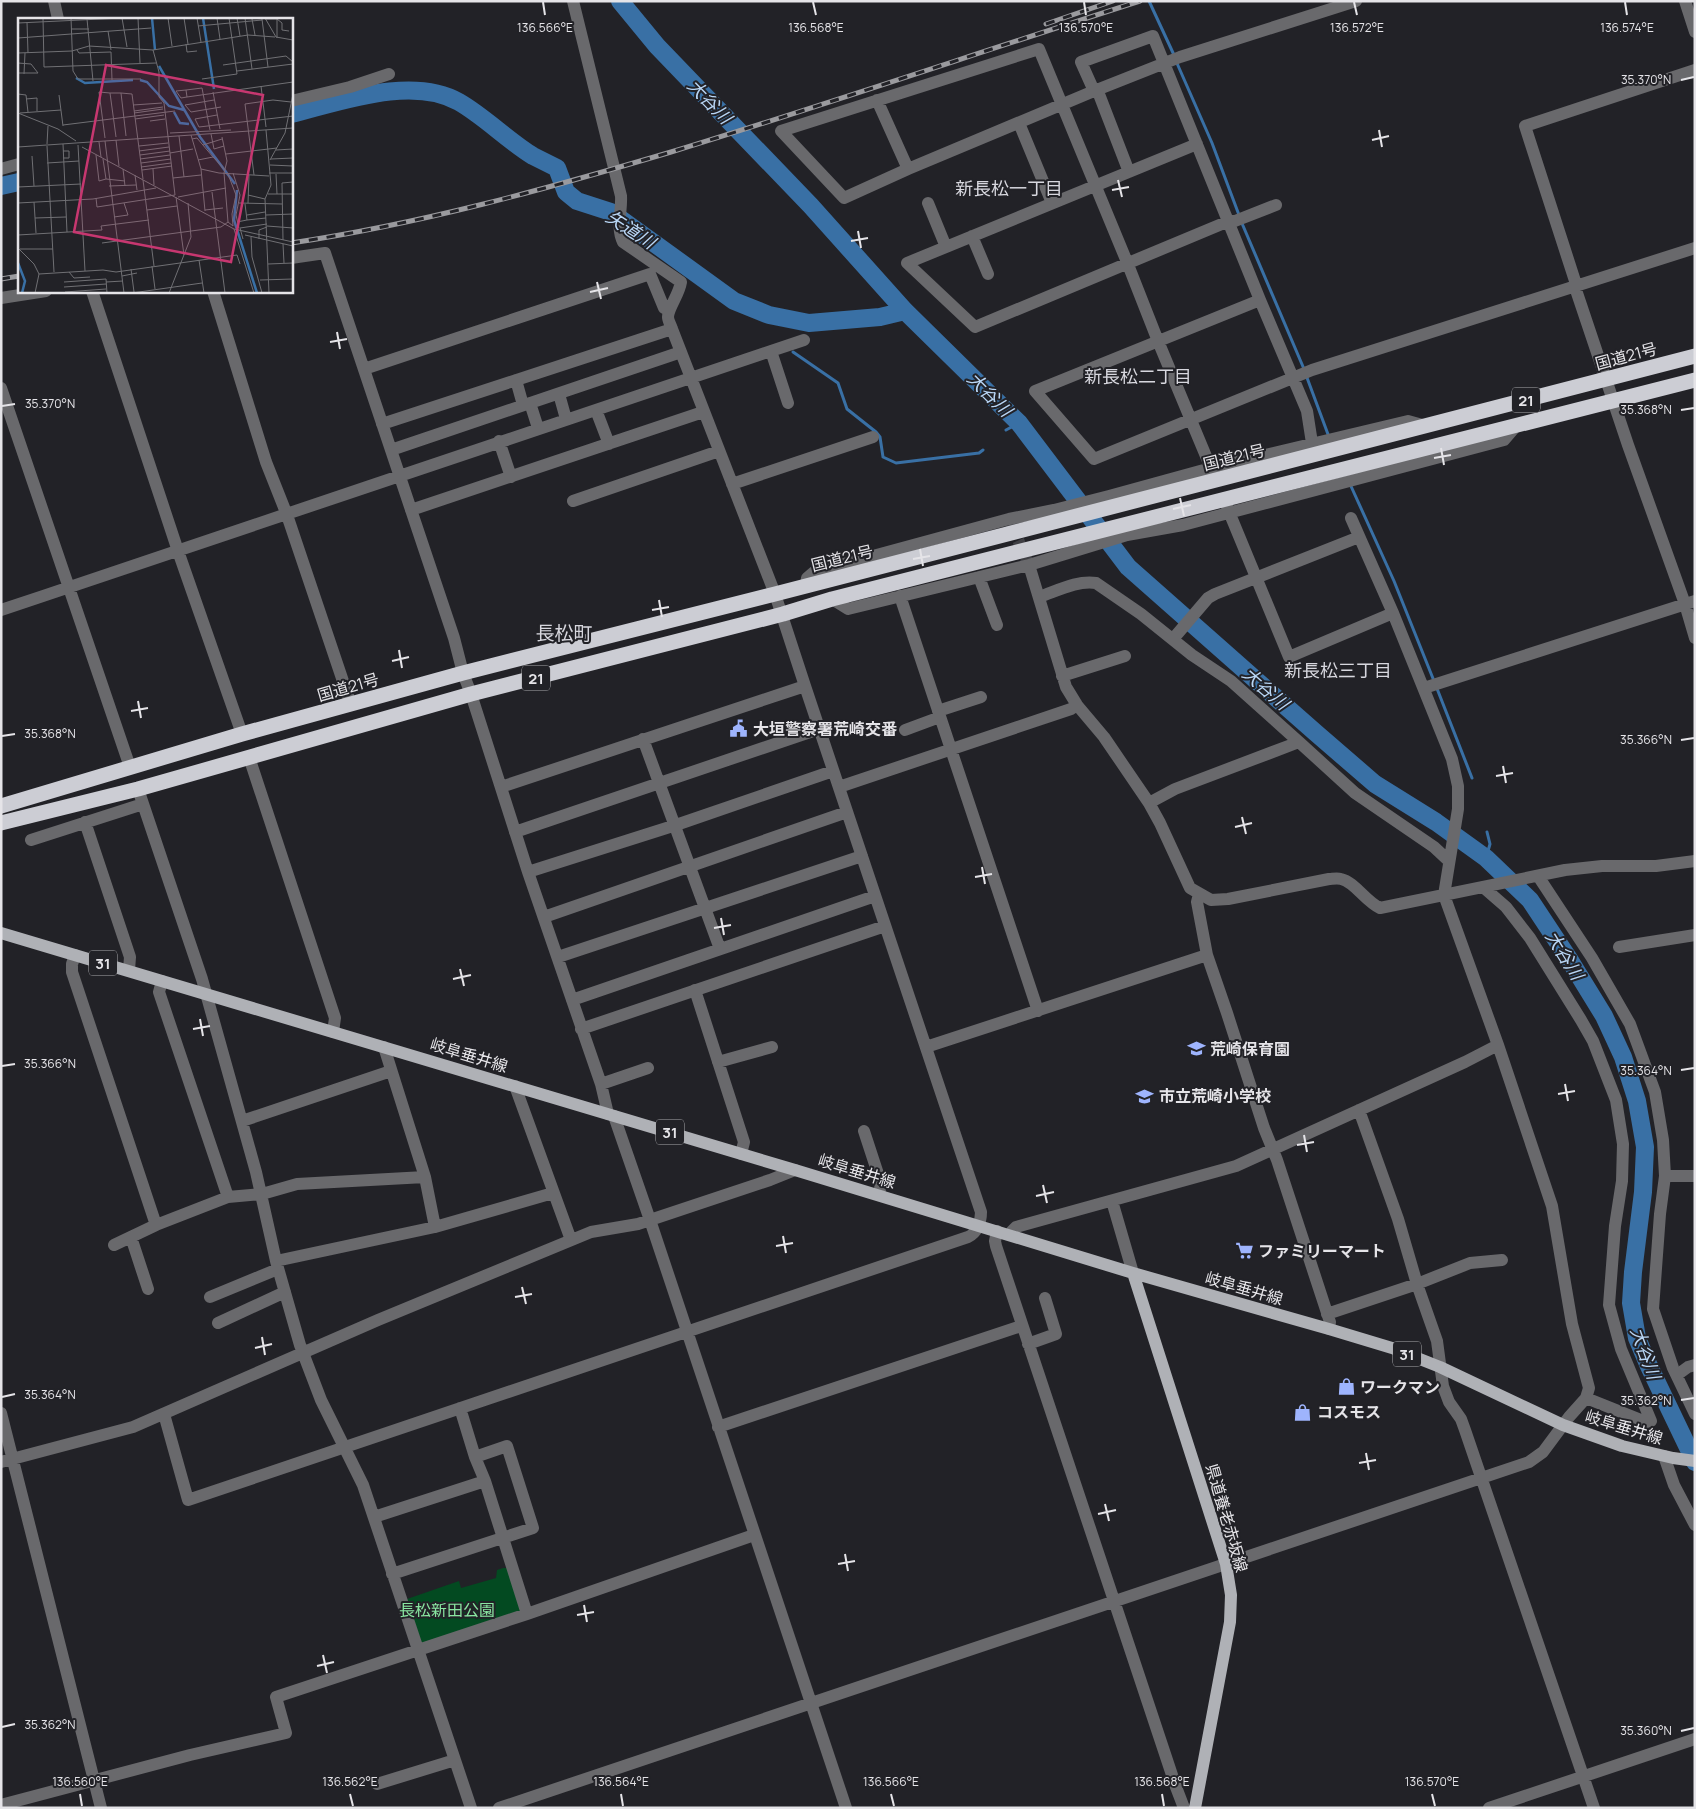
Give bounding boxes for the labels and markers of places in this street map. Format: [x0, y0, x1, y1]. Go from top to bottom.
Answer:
place label: 大垣警察署荒崎交番 [753, 718, 897, 740]
public building icon: 大垣警察署荒崎交番 [729, 719, 749, 739]
place label: 荒崎保育園 [1210, 1038, 1290, 1060]
school or university icon: 荒崎保育園 [1186, 1039, 1206, 1059]
place label: 市立荒崎小学校 [1159, 1085, 1271, 1107]
school or university icon: 市立荒崎小学校 [1135, 1086, 1155, 1106]
place label: ファミリーマート [1258, 1240, 1386, 1262]
supermarket icon: ファミリーマート [1234, 1241, 1254, 1261]
place label: ワークマン [1360, 1376, 1440, 1398]
shop icon: ワークマン [1336, 1377, 1356, 1397]
place label: コスモス [1317, 1401, 1381, 1423]
shop icon: コスモス [1293, 1402, 1313, 1422]

